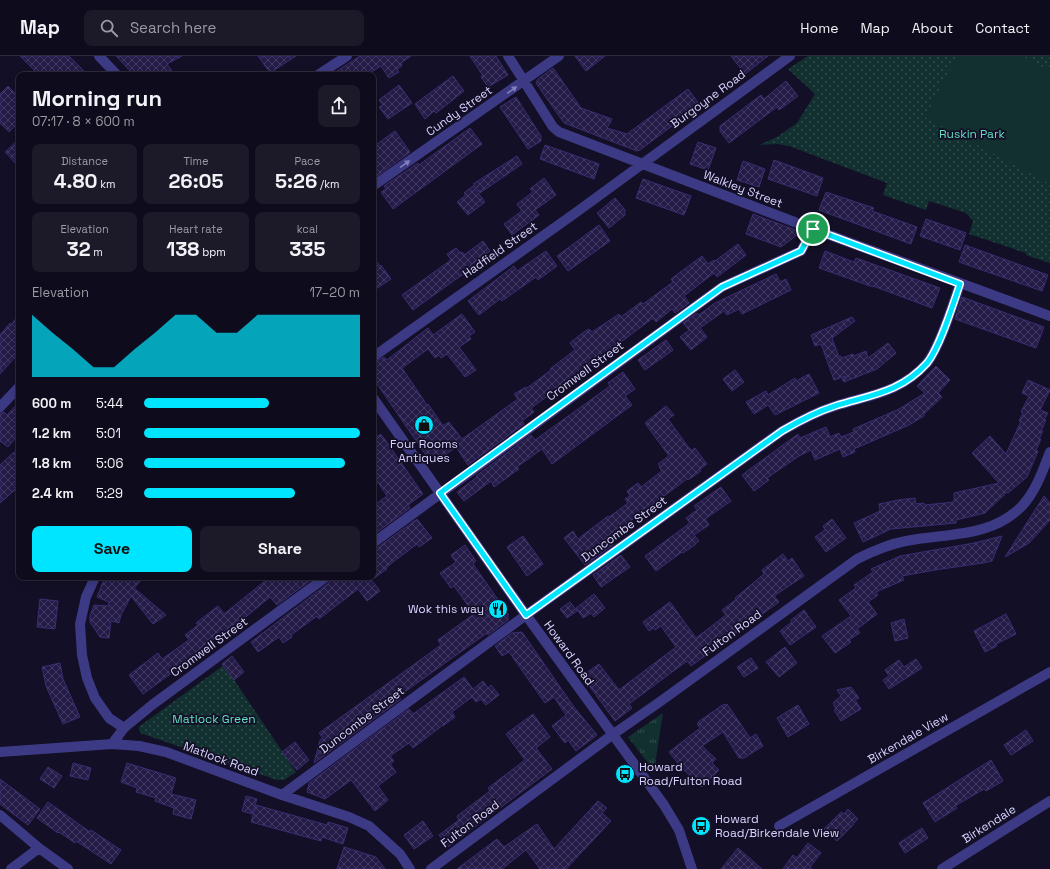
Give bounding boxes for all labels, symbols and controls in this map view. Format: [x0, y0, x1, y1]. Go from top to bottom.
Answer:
search box [84, 10, 364, 46]
text: Map [20, 15, 60, 40]
icon: search [98, 17, 120, 39]
text: Search here [130, 18, 216, 37]
text: Home [800, 19, 838, 37]
text: Map [860, 19, 890, 37]
text: About [912, 19, 953, 37]
text: Contact [975, 19, 1030, 37]
street label: Burgoyne Road [667, 66, 749, 132]
street label: Cundy Street [423, 82, 495, 140]
text: Morning run [32, 84, 162, 112]
button: share [318, 85, 360, 127]
one-way arrow [506, 86, 517, 94]
text: 07:17 · 8 × 600 m [32, 113, 135, 130]
park label: Ruskin Park [939, 126, 1006, 142]
text: Distance [61, 154, 108, 168]
text: Time [183, 154, 209, 168]
text: Pace [294, 154, 320, 168]
one-way arrow [400, 160, 410, 168]
street label: Walkley Street [701, 167, 785, 211]
text: 4.80 [54, 168, 97, 194]
text: 26:05 [168, 168, 224, 194]
text: 5:26 [275, 168, 317, 194]
text: km [97, 177, 116, 191]
text: /km [317, 177, 340, 191]
pin [796, 212, 830, 246]
street label: Hadfield Street [459, 218, 541, 282]
icon: arrive [802, 218, 824, 240]
text: Elevation [61, 222, 109, 236]
text: Heart rate [169, 222, 223, 236]
text: kcal [297, 222, 318, 236]
text: 32 [66, 236, 91, 262]
text: 138 [166, 236, 199, 262]
text: 335 [289, 236, 325, 262]
text: m [91, 245, 103, 259]
text: bpm [199, 245, 226, 259]
text: Elevation [32, 284, 89, 301]
text: 17–20 m [309, 284, 360, 301]
street label: Cromwell Street [543, 338, 627, 404]
text: 600 m [32, 395, 71, 412]
text: 5:44 [96, 395, 123, 412]
shop icon: Four Rooms Antiques [413, 414, 435, 436]
text: 1.2 km [32, 425, 71, 442]
text: 5:01 [96, 425, 121, 442]
place label: Four Rooms Antiques [390, 436, 458, 466]
text: 1.8 km [32, 455, 71, 472]
text: 5:06 [96, 455, 123, 472]
text: 2.4 km [32, 485, 74, 502]
text: 5:29 [96, 485, 123, 502]
street label: Duncombe Street [578, 493, 670, 565]
button: Save [32, 526, 192, 572]
button: Share [200, 526, 360, 572]
restaurant icon: Wok this way [487, 598, 509, 620]
place label: Wok this way [408, 601, 484, 617]
street label: Fulton Road [699, 606, 765, 660]
street label: Cromwell Street [167, 614, 251, 680]
street label: Howard Road [540, 617, 598, 689]
street label: Duncombe Street [316, 683, 408, 757]
street label: Birkendale View [865, 708, 951, 768]
park label: Matlock Green [172, 711, 256, 727]
street label: Matlock Road [181, 738, 261, 780]
place label: Howard Road/Fulton Road [639, 759, 742, 789]
bus stop icon: Howard Road/Fulton Road [614, 763, 636, 785]
street label: Fulton Road [437, 797, 503, 851]
street label: Birkendale [959, 801, 1019, 847]
place label: Howard Road/Birkendale View [715, 811, 839, 841]
bus stop icon: Howard Road/Birkendale View [690, 815, 712, 837]

